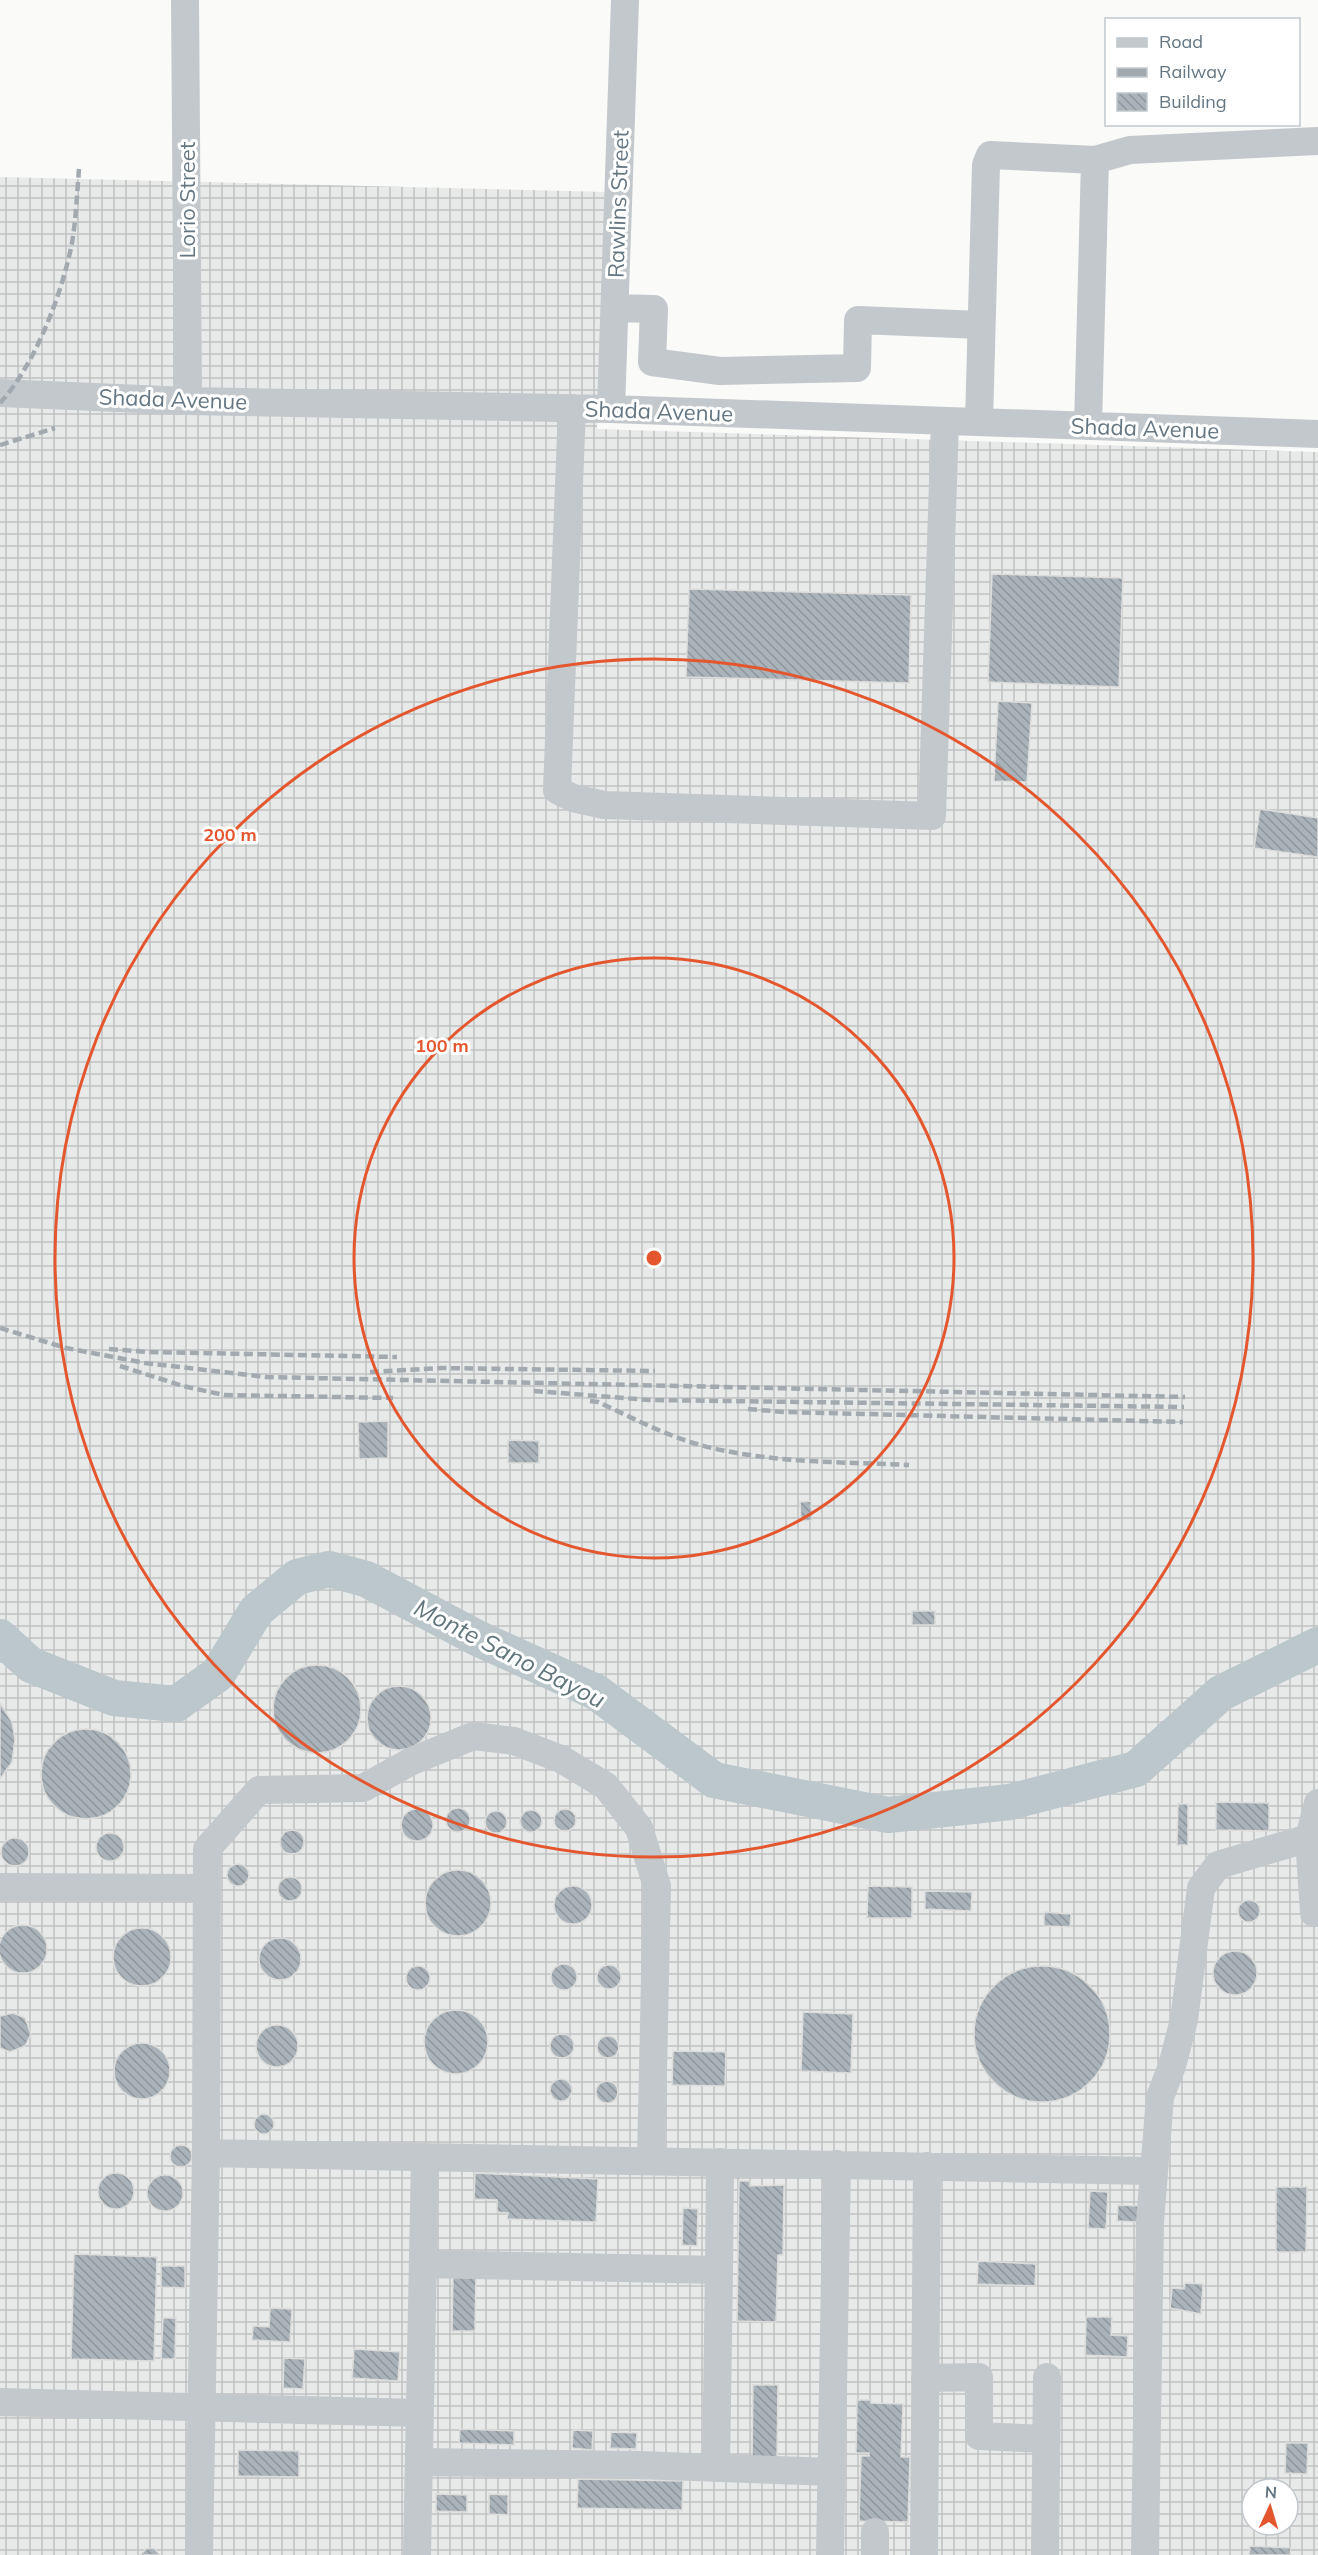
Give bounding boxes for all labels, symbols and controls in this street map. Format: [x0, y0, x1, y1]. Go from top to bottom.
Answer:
legend [1105, 18, 1300, 126]
text: Road [1159, 30, 1203, 53]
text: Railway [1159, 60, 1227, 83]
text: Building [1159, 90, 1227, 113]
street label: Rawlins Street [601, 129, 635, 279]
street label: Lorio Street [173, 141, 201, 258]
street label: Shada Avenue [98, 382, 248, 416]
street label: Shada Avenue [584, 394, 734, 428]
street label: Shada Avenue [1070, 411, 1220, 445]
text: 200 m [203, 823, 257, 846]
text: 100 m [415, 1034, 469, 1057]
centre of rings [644, 1248, 664, 1268]
water label: Monte Sano Bayou [410, 1592, 610, 1714]
north arrow [1240, 2477, 1300, 2537]
text: N [1264, 2482, 1278, 2502]

